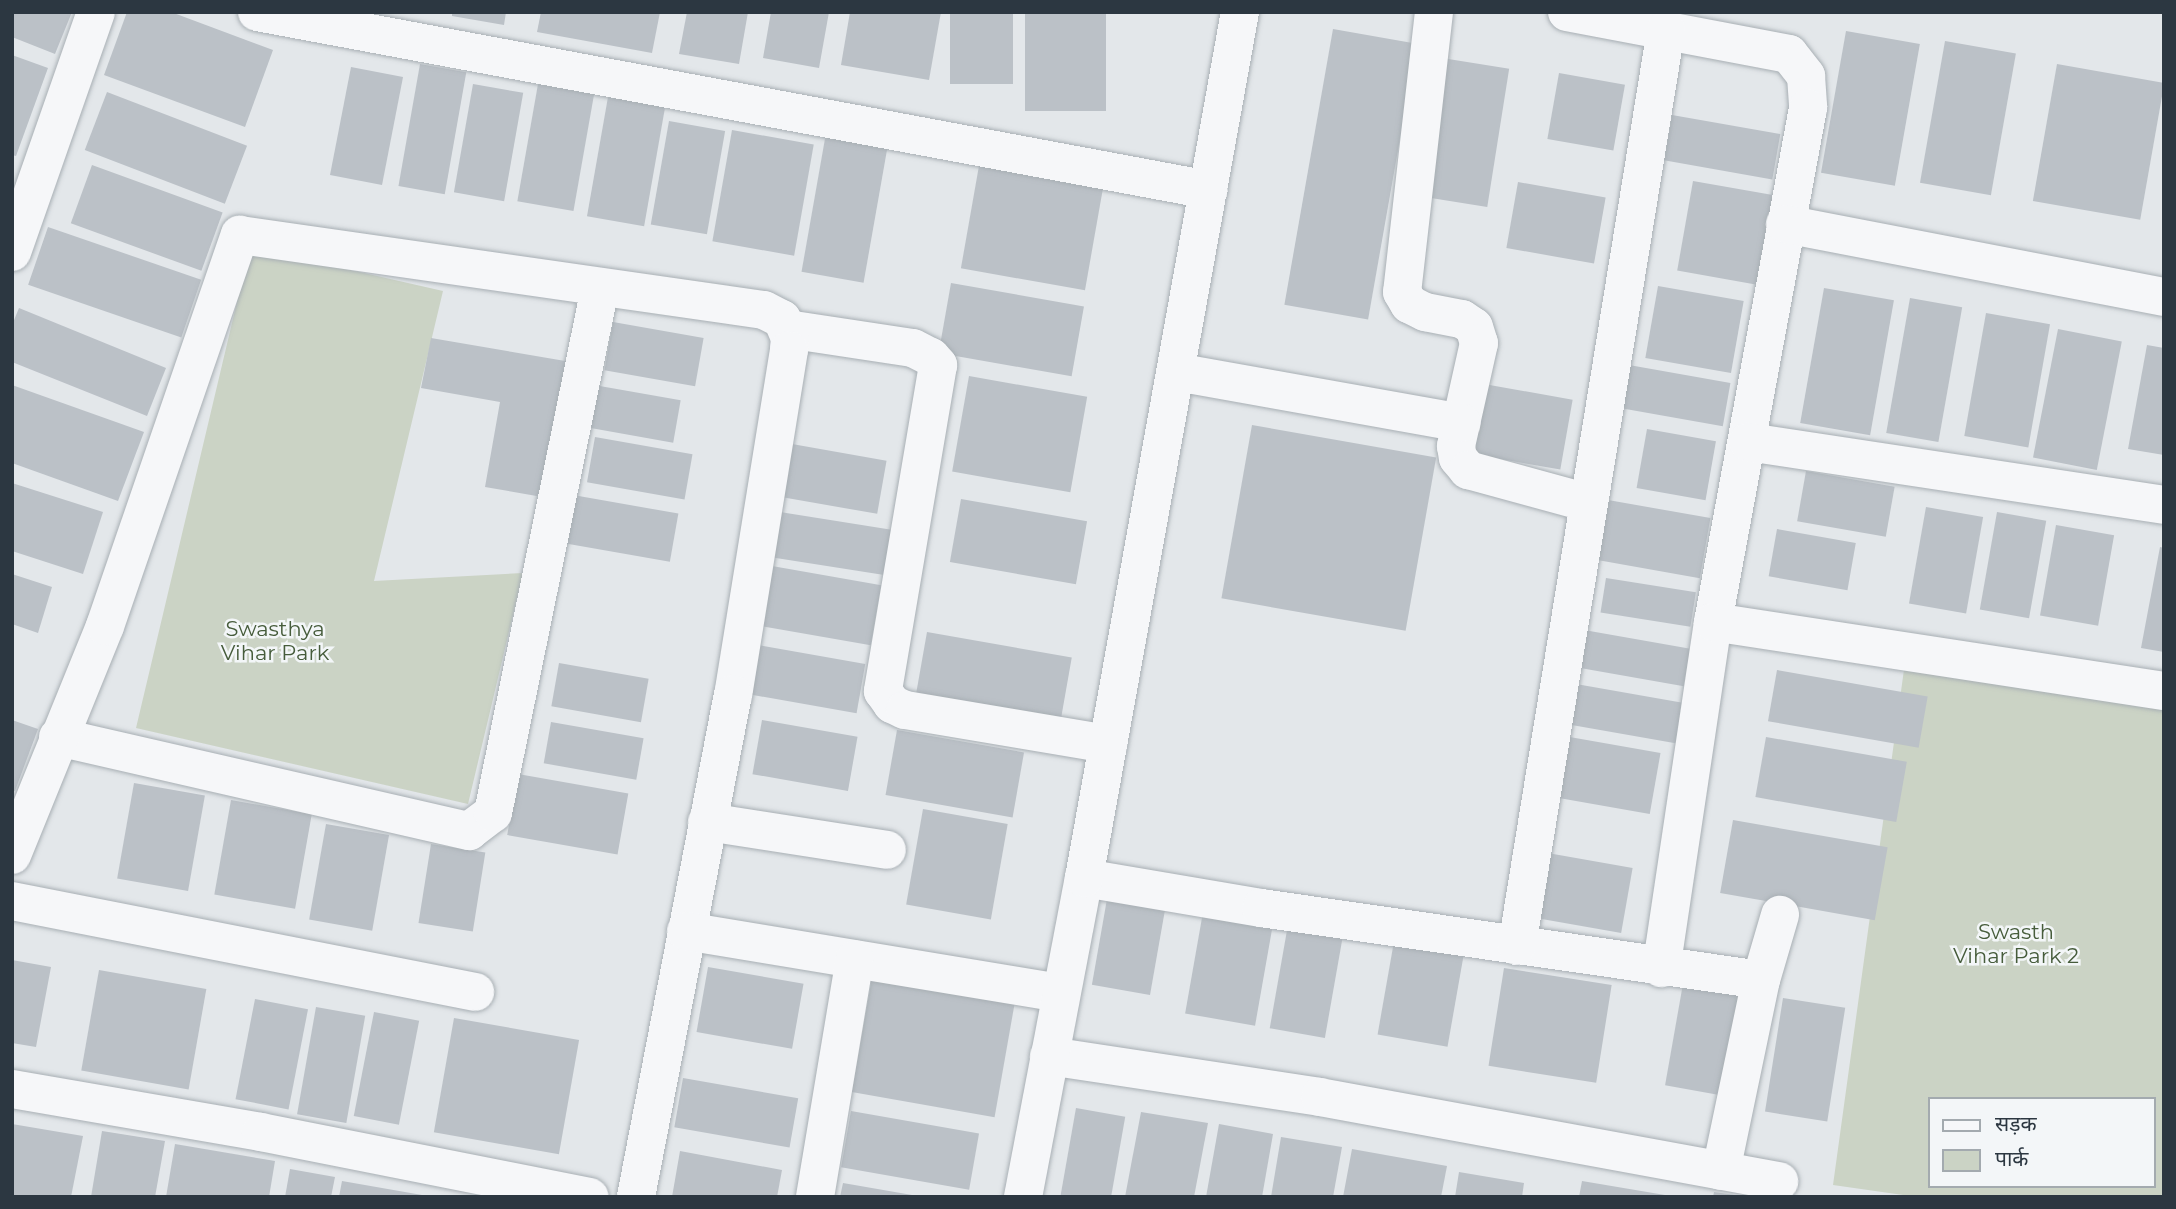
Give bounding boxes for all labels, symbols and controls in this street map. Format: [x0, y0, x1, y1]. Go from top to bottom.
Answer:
park label: Swasthya Vihar Park [221, 616, 329, 666]
park label: Swasth Vihar Park 2 [1953, 919, 2079, 969]
legend [1927, 1097, 2155, 1188]
text: सड़क [1995, 1111, 2037, 1136]
text: पार्क [1995, 1146, 2029, 1171]

